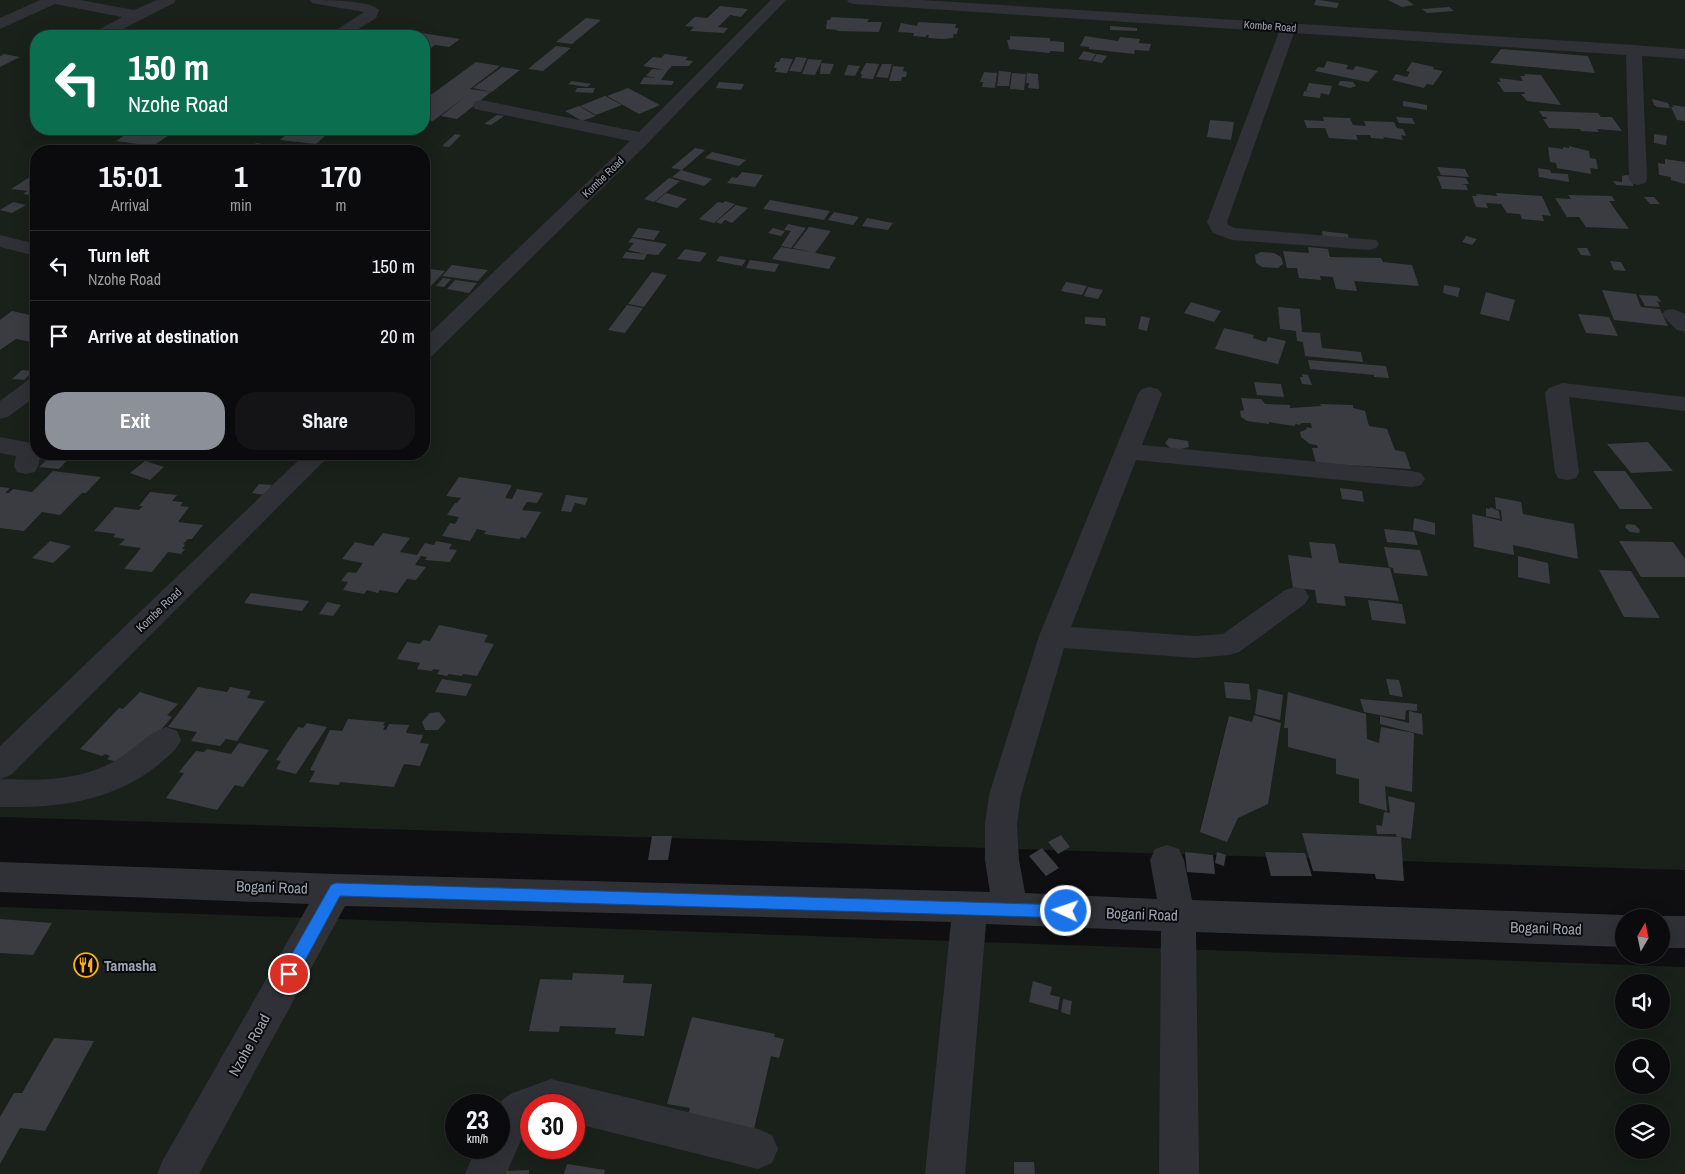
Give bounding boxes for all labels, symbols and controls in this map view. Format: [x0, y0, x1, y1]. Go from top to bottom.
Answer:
street label: Kombe Road [1243, 17, 1297, 35]
text: 150 m [128, 44, 209, 91]
icon: left [45, 50, 110, 115]
text: Nzohe Road [128, 89, 228, 119]
street label: Kombe Road [579, 154, 627, 200]
text: 15:01 [99, 156, 161, 196]
text: 1 [234, 156, 248, 196]
text: 170 [320, 156, 361, 196]
text: Arrival [111, 194, 149, 216]
text: min [230, 194, 252, 216]
text: m [335, 194, 346, 216]
text: Turn left [88, 242, 149, 268]
icon: left [45, 252, 73, 280]
text: 150 m [372, 253, 415, 279]
text: Nzohe Road [88, 268, 161, 290]
icon: arrive [45, 322, 73, 350]
text: Arrive at destination [88, 323, 239, 349]
text: 20 m [380, 323, 415, 349]
button: Exit [45, 392, 225, 450]
button: Share [235, 392, 415, 450]
street label: Kombe Road [133, 584, 185, 636]
street label: Bogani Road [236, 875, 308, 899]
position arrow [1039, 884, 1091, 936]
street label: Bogani Road [1106, 902, 1178, 926]
north arrow [1615, 909, 1670, 964]
map controls [1615, 909, 1670, 1159]
street label: Bogani Road [1510, 916, 1582, 940]
restaurant icon: Tamasha [73, 952, 99, 978]
pin [268, 953, 310, 995]
place label: Tamasha [104, 955, 157, 976]
icon: arrive [275, 960, 303, 988]
button: sound [1615, 974, 1670, 1029]
street label: Nzohe Road [223, 1010, 275, 1080]
button: search [1615, 1039, 1670, 1094]
speed limit sign: 30 [520, 1094, 585, 1159]
text: 23 [466, 1103, 489, 1137]
button: layers [1615, 1104, 1670, 1159]
text: km/h [467, 1131, 488, 1147]

